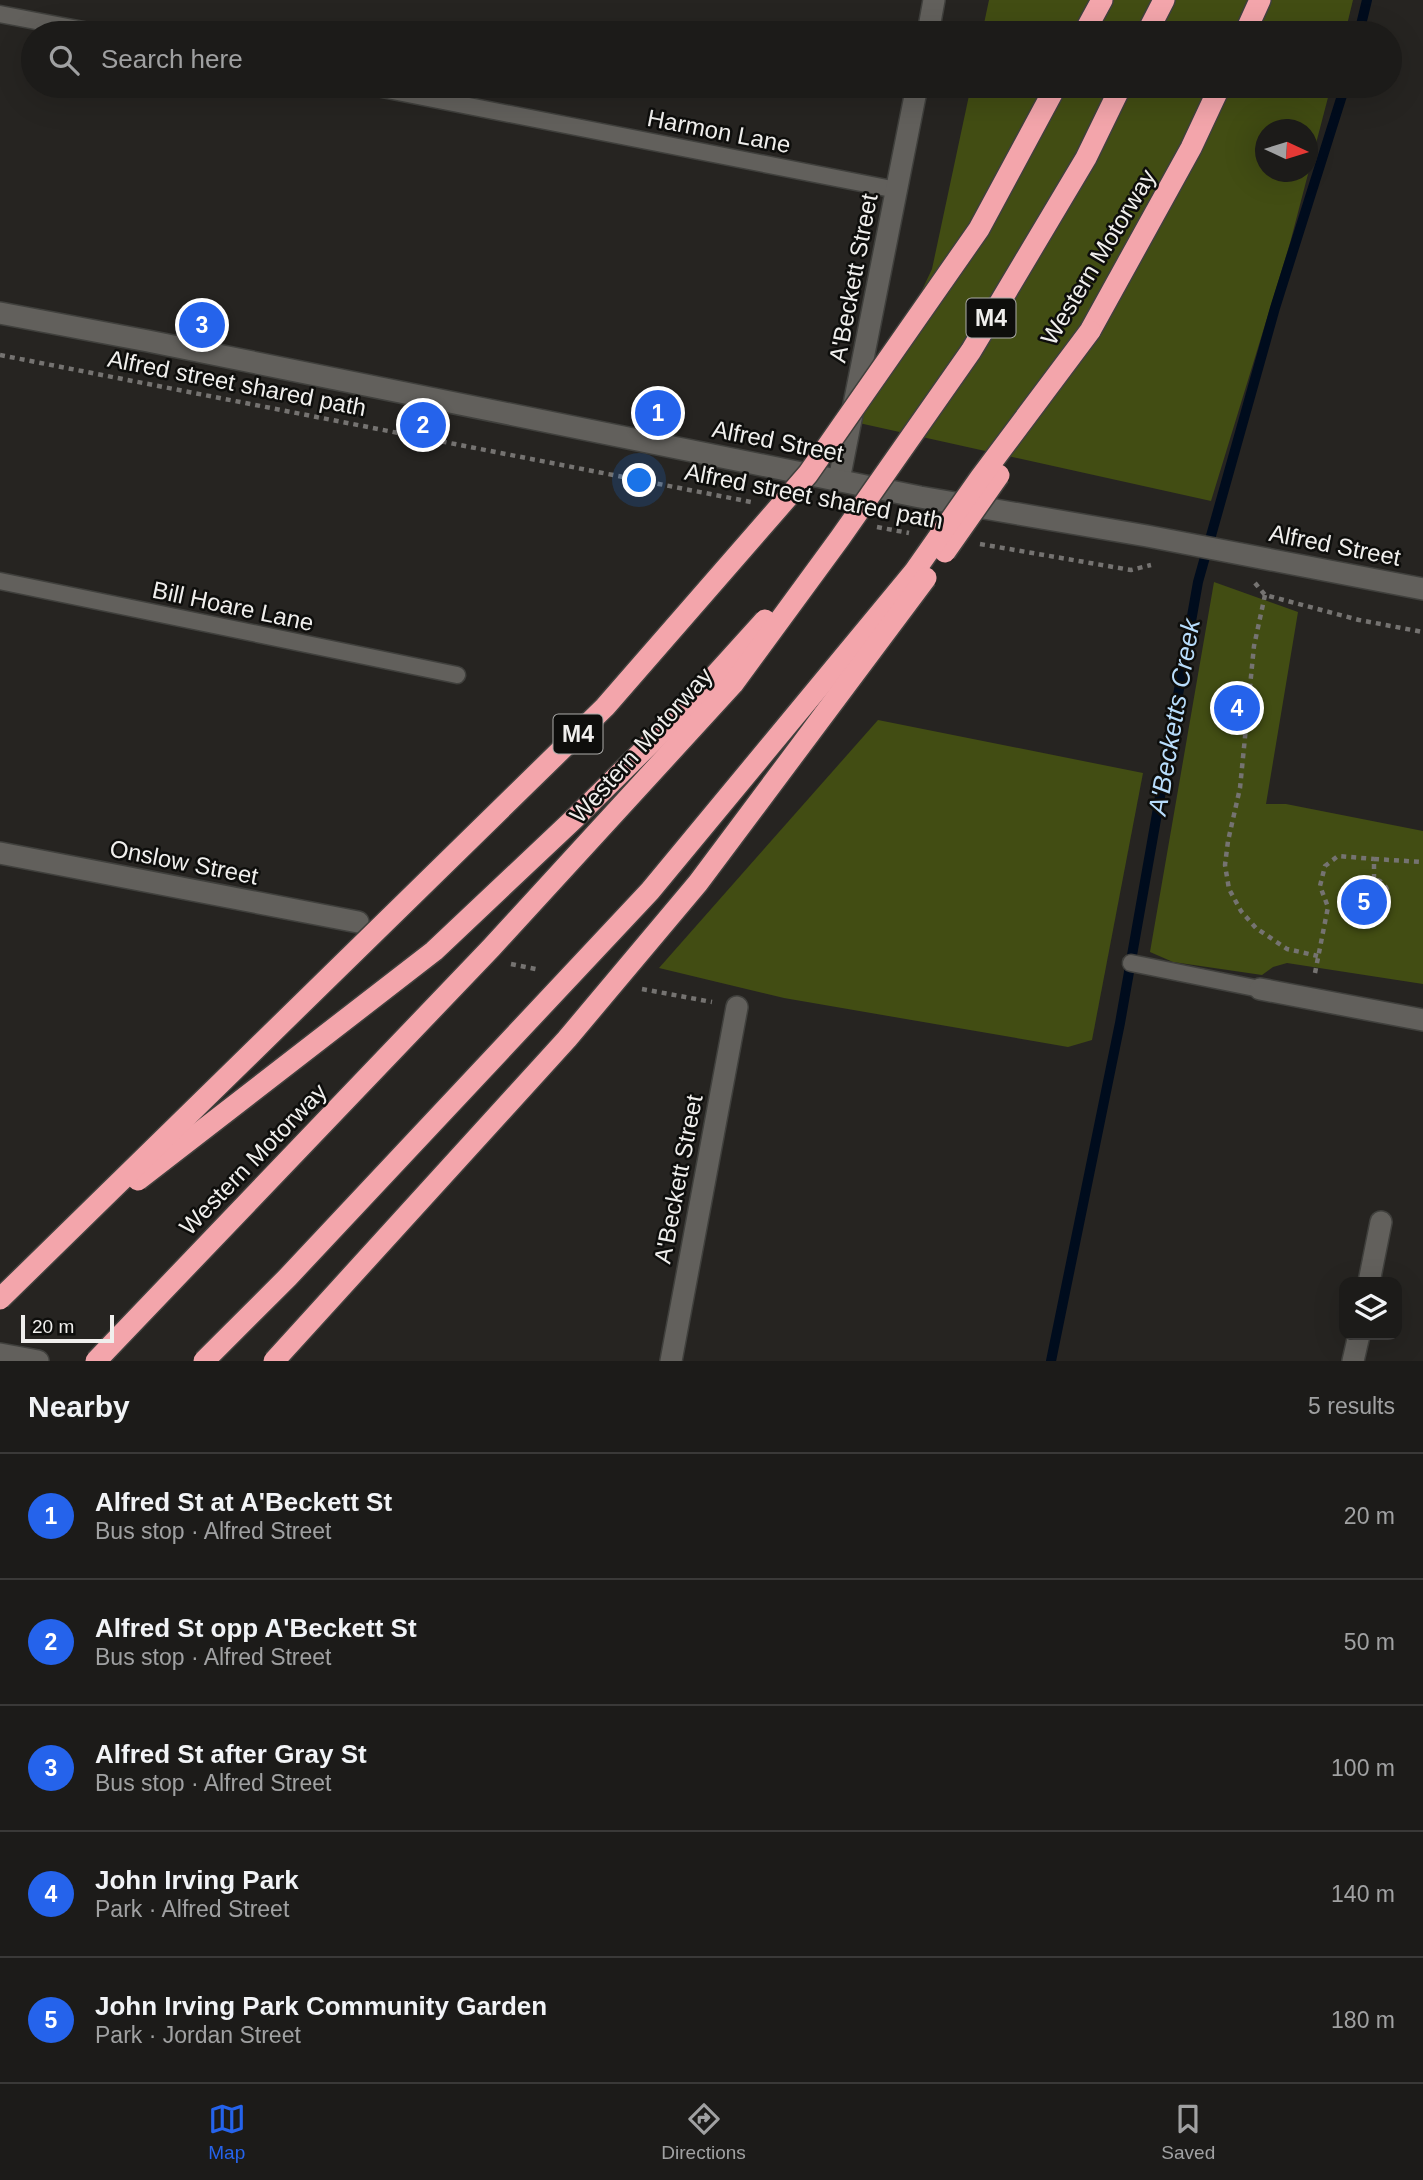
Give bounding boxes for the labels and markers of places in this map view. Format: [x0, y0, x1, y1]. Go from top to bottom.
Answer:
pin: 3 [179, 299, 225, 351]
pin: 1 [635, 387, 681, 439]
pin: 2 [400, 399, 446, 451]
pin: 4 [1214, 682, 1260, 734]
pin: 5 [1341, 876, 1387, 928]

